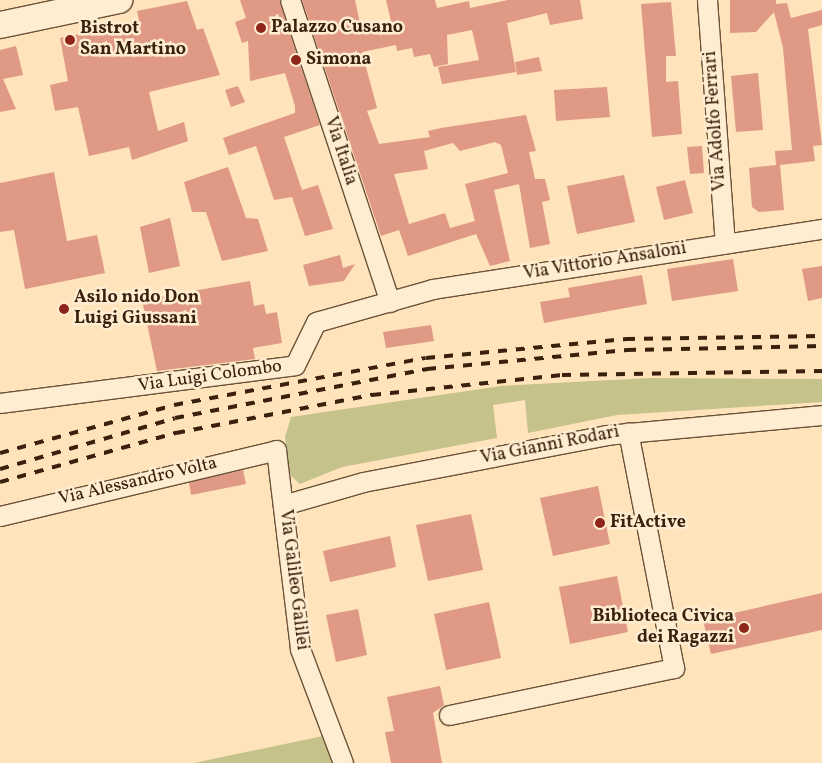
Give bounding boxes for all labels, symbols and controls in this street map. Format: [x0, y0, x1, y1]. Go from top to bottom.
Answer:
place label: Palazzo Cusano [271, 17, 403, 39]
place label: Bistrot San Martino [80, 19, 186, 62]
marker: Palazzo Cusano [255, 22, 267, 34]
marker: Bistrot San Martino [64, 34, 76, 46]
place label: Simona [306, 49, 371, 71]
street label: Via Adolfo Ferrari [700, 50, 732, 192]
marker: Simona [290, 54, 302, 66]
street label: Via Italia [319, 114, 361, 188]
street label: Via Vittorio Ansaloni [522, 238, 688, 286]
place label: Asilo nido Don Luigi Giussani [74, 288, 199, 330]
marker: Asilo nido Don Luigi Giussani [58, 303, 70, 315]
street label: Via Luigi Colombo [137, 356, 283, 398]
street label: Via Gianni Rodari [479, 422, 621, 470]
street label: Via Alessandro Volta [56, 453, 220, 511]
street label: Via Galileo Galilei [274, 508, 312, 652]
place label: FitActive [610, 512, 686, 534]
marker: FitActive [594, 517, 606, 529]
place label: Biblioteca Civica dei Ragazzi [592, 607, 734, 650]
marker: Biblioteca Civica dei Ragazzi [738, 622, 750, 634]

